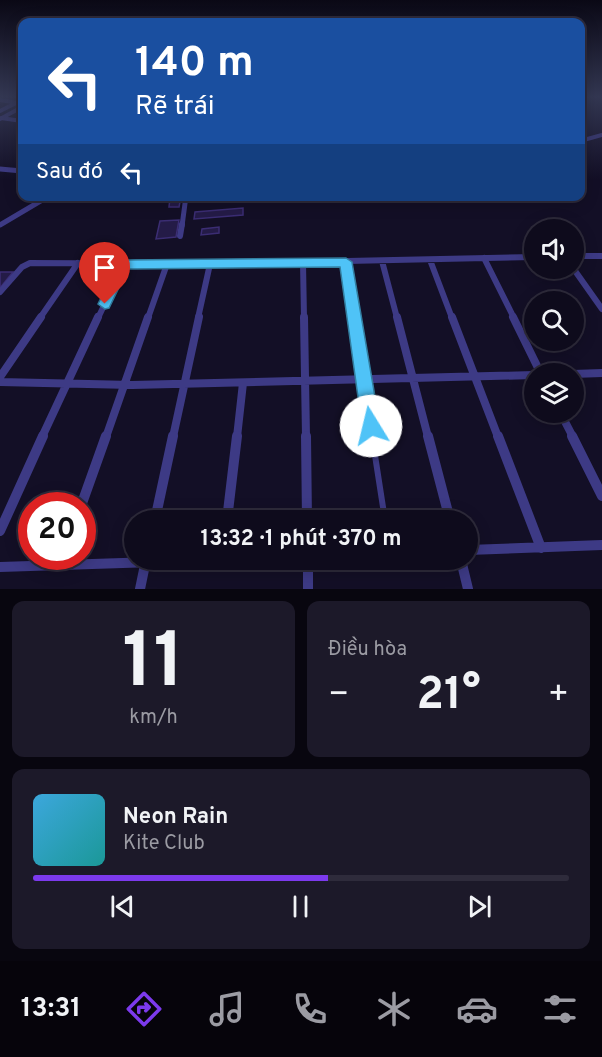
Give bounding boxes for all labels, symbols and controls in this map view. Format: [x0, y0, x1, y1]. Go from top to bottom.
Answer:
text: 140 m [135, 38, 254, 91]
icon: left [36, 42, 114, 120]
text: Rẽ trái [135, 90, 215, 124]
icon: left [115, 156, 148, 189]
text: Sau đó [36, 159, 103, 186]
map controls [524, 219, 584, 423]
button: sound [524, 219, 584, 279]
pin [79, 242, 130, 304]
icon: arrive [88, 251, 121, 284]
button: search [524, 291, 584, 351]
button: layers [524, 363, 584, 423]
position arrow [339, 394, 403, 458]
speed limit sign: 20 [18, 492, 96, 570]
text: 13:32 · 1 phút · 370 m [200, 526, 402, 553]
text: 11 [122, 616, 185, 715]
text: Điều hòa [328, 637, 407, 663]
text: 21° [416, 668, 481, 725]
text: − [328, 675, 349, 717]
text: + [548, 675, 569, 717]
text: km/h [129, 705, 178, 731]
text: Neon Rain [123, 804, 228, 831]
text: Kite Club [123, 831, 205, 857]
icon: previous [106, 890, 139, 923]
icon: pause [284, 890, 317, 923]
icon: next [463, 890, 496, 923]
icon: directions [123, 988, 165, 1030]
icon: music [206, 988, 248, 1030]
icon: phone [289, 988, 331, 1030]
icon: climate [373, 988, 415, 1030]
icon: car [456, 988, 498, 1030]
icon: filters [539, 988, 581, 1030]
text: 13:31 [21, 992, 81, 1026]

